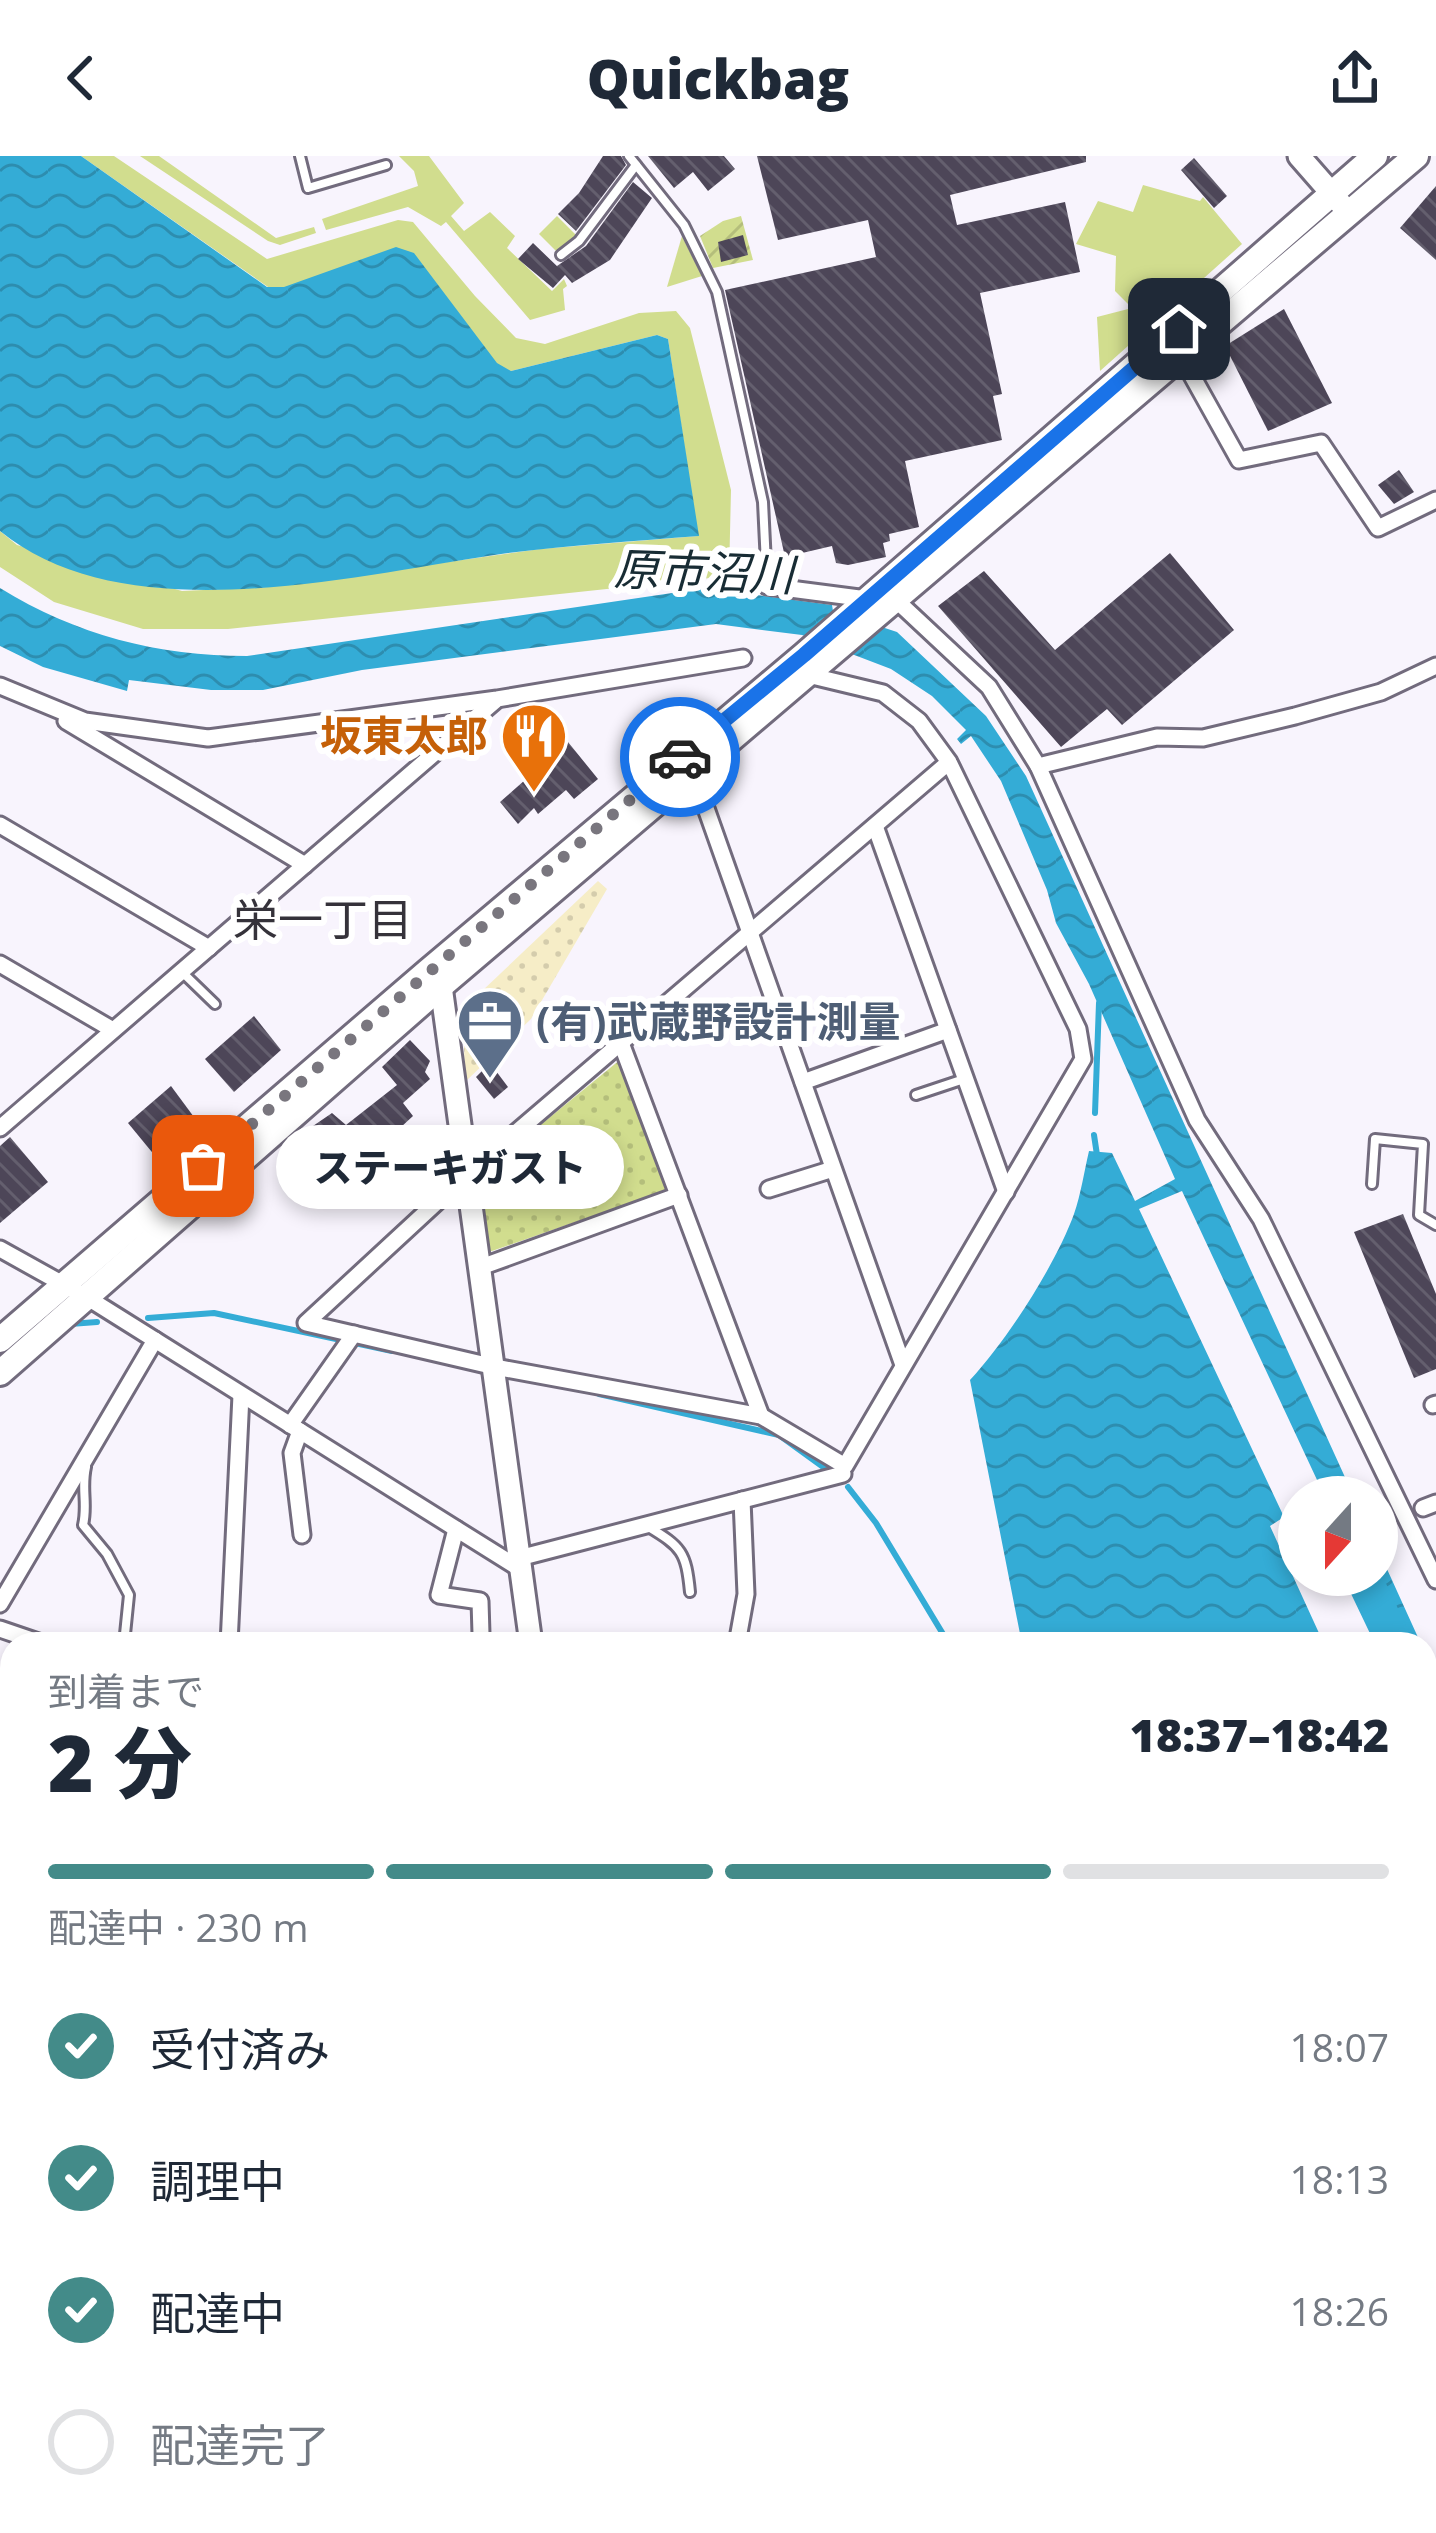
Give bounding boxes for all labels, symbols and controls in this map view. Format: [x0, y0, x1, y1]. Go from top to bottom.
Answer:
text: Quickbag [587, 41, 849, 115]
icon: back [48, 45, 114, 111]
icon: share [1322, 45, 1388, 111]
pin [1128, 278, 1230, 380]
icon: home [1146, 296, 1212, 362]
water label: 原市沼川 [613, 537, 799, 604]
courier [620, 697, 740, 817]
restaurant icon: 坂東太郎 [499, 701, 569, 795]
place label: 坂東太郎 [320, 706, 488, 763]
icon: car [647, 724, 713, 790]
district label: 栄一丁目 [233, 888, 413, 949]
office icon: (有)武蔵野設計測量 [455, 987, 525, 1081]
place label: (有)武蔵野設計測量 [536, 992, 900, 1049]
pin [152, 1115, 254, 1217]
callout: ステーキガスト [275, 1124, 623, 1208]
icon: bag [170, 1133, 236, 1199]
text: ステーキガスト [313, 1140, 587, 1193]
north arrow [1278, 1476, 1398, 1596]
map controls [1278, 1476, 1398, 1596]
text: 到着まで [48, 1664, 204, 1717]
text: 18:37–18:42 [1130, 1704, 1389, 1765]
text: 2 分 [48, 1709, 192, 1815]
text: 配達中 · 230 m [48, 1900, 309, 1953]
icon: check [48, 2013, 114, 2079]
text: 受付済み [150, 2018, 330, 2079]
text: 18:07 [1290, 2020, 1389, 2073]
icon: check [48, 2145, 114, 2211]
text: 調理中 [150, 2150, 285, 2211]
text: 18:13 [1290, 2152, 1389, 2205]
icon: check [48, 2277, 114, 2343]
text: 配達中 [150, 2282, 285, 2343]
text: 18:26 [1290, 2284, 1389, 2337]
text: 配達完了 [150, 2414, 330, 2475]

